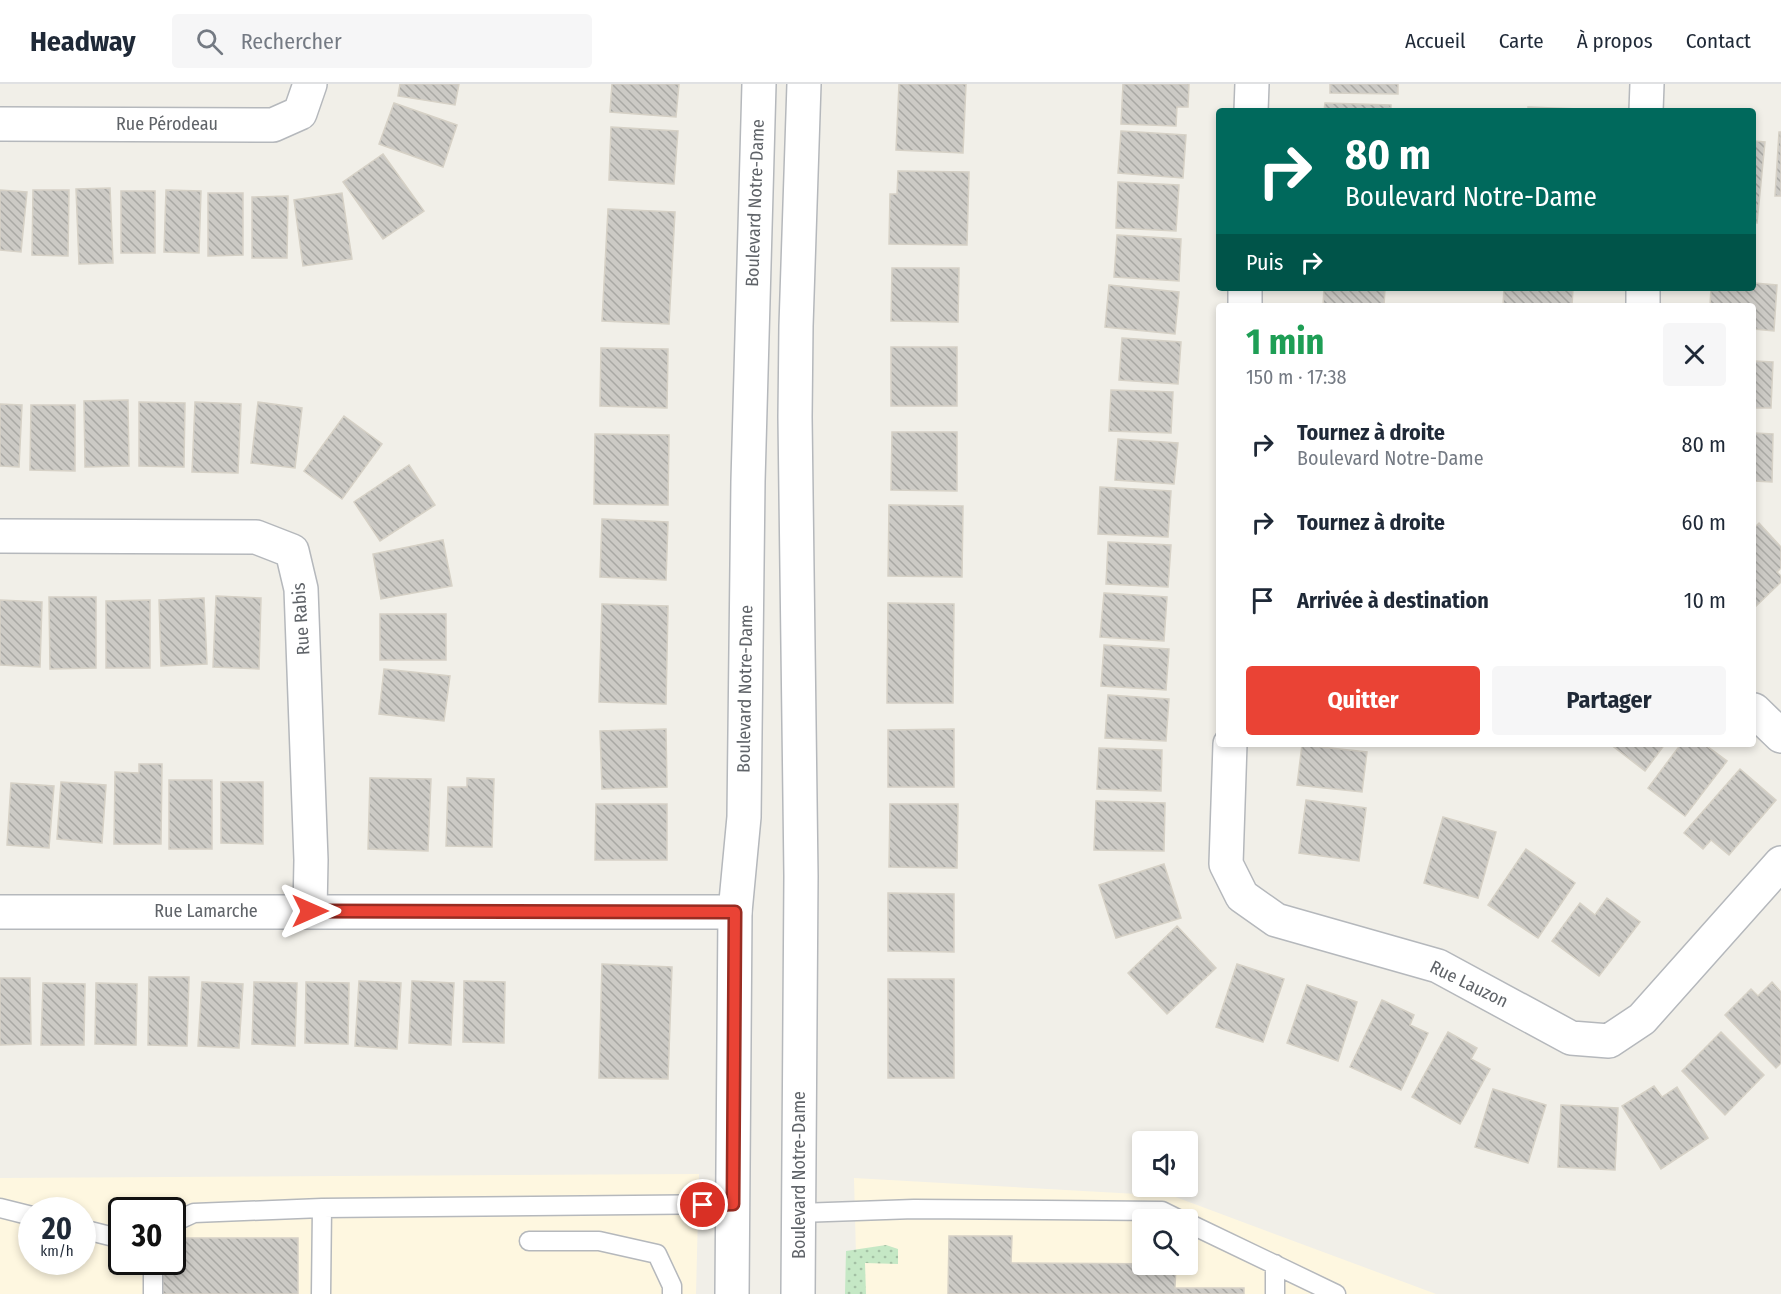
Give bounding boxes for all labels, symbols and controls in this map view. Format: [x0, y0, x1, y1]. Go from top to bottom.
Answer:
search box [172, 14, 592, 68]
text: Headway [30, 25, 136, 58]
icon: search [193, 25, 226, 58]
text: Rechercher [241, 28, 342, 55]
text: Accueil [1405, 28, 1466, 54]
text: Carte [1499, 28, 1544, 54]
text: À propos [1577, 28, 1653, 54]
text: Contact [1686, 28, 1751, 54]
street label: Rue Pérodeau [116, 113, 218, 135]
street label: Boulevard Notre-Dame [741, 119, 769, 287]
text: 80 m [1345, 130, 1431, 180]
icon: right [1246, 132, 1324, 210]
text: Boulevard Notre-Dame [1345, 181, 1597, 213]
icon: right [1295, 246, 1328, 279]
text: Puis [1246, 249, 1283, 276]
text: 1 min [1246, 320, 1324, 364]
button: close [1663, 323, 1726, 386]
text: 150 m · 17:38 [1246, 365, 1346, 389]
text: Tournez à droite [1297, 419, 1445, 446]
icon: right [1246, 428, 1279, 461]
text: 80 m [1681, 431, 1726, 458]
text: Boulevard Notre-Dame [1297, 446, 1484, 470]
icon: right [1246, 506, 1279, 539]
text: Tournez à droite [1297, 509, 1445, 536]
text: 60 m [1682, 509, 1726, 536]
street label: Rue Rabis [287, 582, 315, 656]
icon: arrive [1246, 584, 1279, 617]
text: Arrivée à destination [1297, 587, 1489, 614]
text: 10 m [1684, 587, 1726, 614]
street label: Boulevard Notre-Dame [733, 605, 757, 773]
button: Quitter [1246, 666, 1480, 735]
button: Partager [1492, 666, 1726, 735]
position arrow [278, 879, 342, 943]
street label: Rue Lamarche [154, 900, 258, 922]
street label: Rue Lauzon [1426, 956, 1512, 1012]
street label: Boulevard Notre-Dame [788, 1091, 810, 1259]
map controls [1132, 1131, 1198, 1275]
button: sound [1132, 1131, 1198, 1197]
pin [677, 1179, 728, 1230]
icon: arrive [686, 1188, 719, 1221]
speed limit sign: 30 [108, 1197, 186, 1275]
button: search [1132, 1209, 1198, 1275]
text: 20 [42, 1211, 72, 1247]
text: km/h [40, 1242, 74, 1260]

